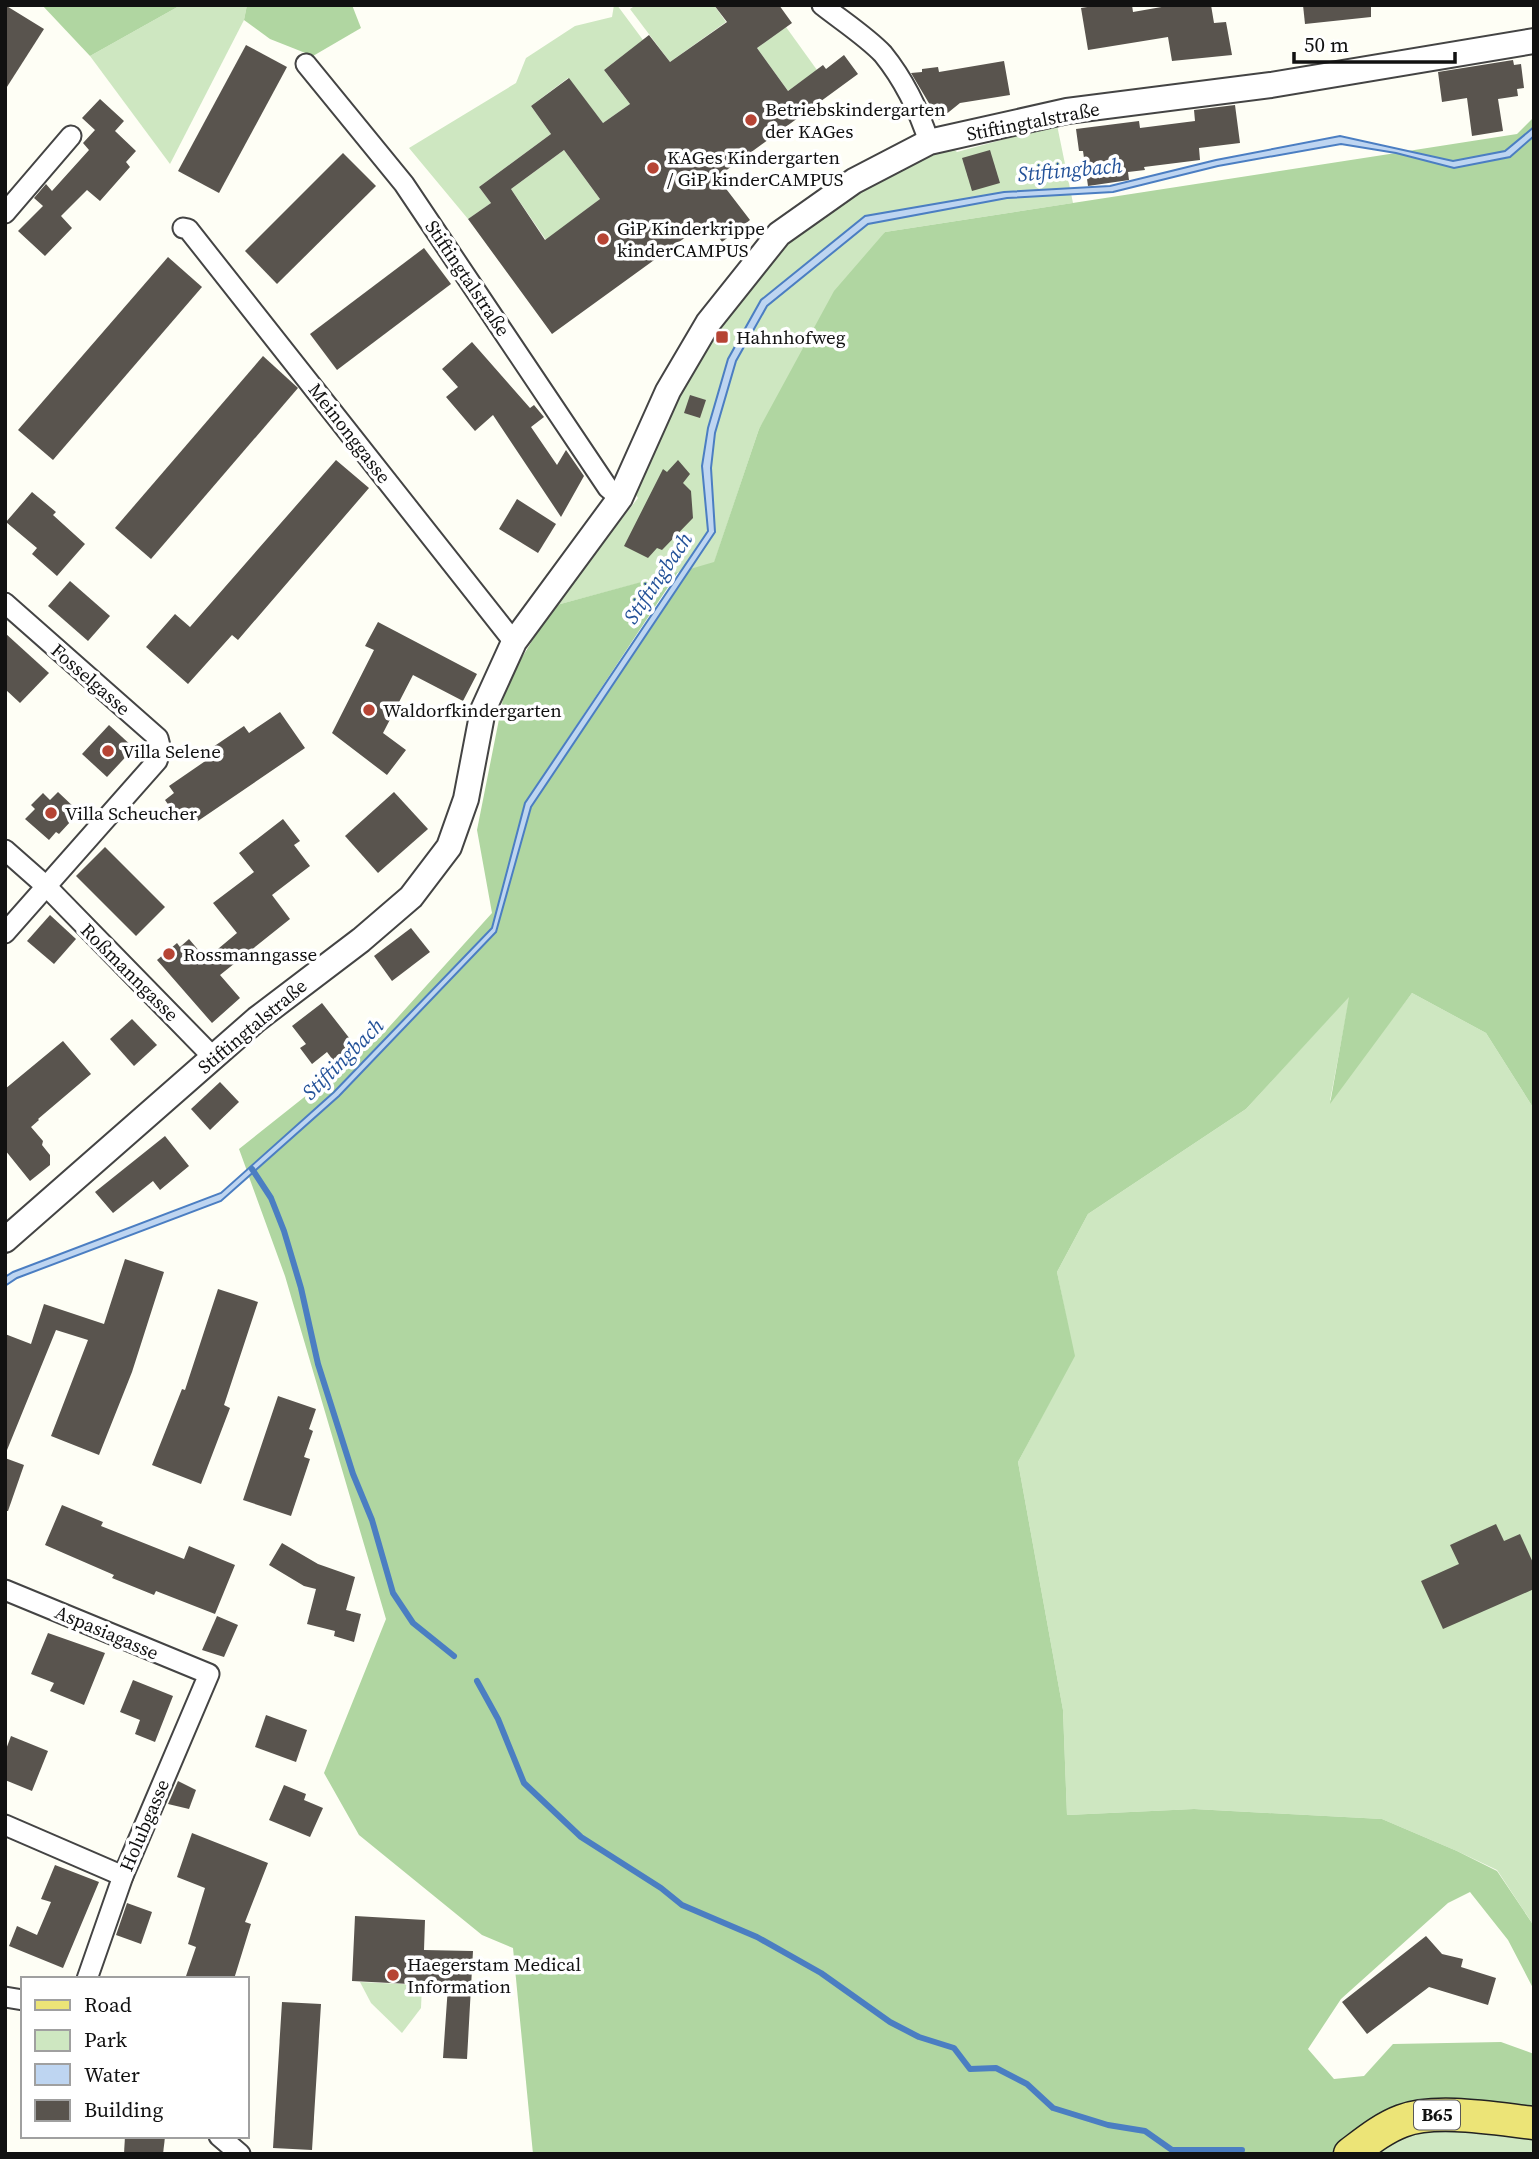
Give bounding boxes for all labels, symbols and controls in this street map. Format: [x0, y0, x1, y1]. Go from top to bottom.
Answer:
scale bar [1294, 21, 1455, 65]
text: 50 m [1304, 30, 1349, 59]
street label: Stiftingtalstraße [964, 95, 1102, 147]
place label: Betriebskindergarten der KAGes [765, 96, 946, 144]
marker: Betriebskindergarten der KAGes [743, 112, 759, 128]
place label: KAGes Kindergarten / GiP kinderCAMPUS [667, 144, 844, 192]
water label: Stiftingbach [1016, 150, 1124, 189]
marker: KAGes Kindergarten / GiP kinderCAMPUS [645, 160, 661, 176]
street label: Stiftingtalstraße [419, 215, 517, 341]
place label: GiP Kinderkrippe kinderCAMPUS [617, 215, 765, 263]
marker: GiP Kinderkrippe kinderCAMPUS [595, 231, 611, 247]
place label: Hahnhofweg [736, 324, 846, 350]
marker: Hahnhofweg [714, 329, 730, 345]
street label: Meinonggasse [303, 378, 397, 488]
water label: Stiftingbach [616, 526, 699, 629]
street label: Fosselgasse [46, 637, 136, 721]
place label: Waldorfkindergarten [383, 697, 562, 723]
marker: Waldorfkindergarten [361, 702, 377, 718]
place label: Villa Selene [122, 738, 221, 764]
marker: Villa Selene [100, 743, 116, 759]
place label: Villa Scheucher [65, 800, 197, 826]
marker: Villa Scheucher [43, 805, 59, 821]
street label: Roßmanngasse [75, 917, 185, 1027]
place label: Rossmanngasse [183, 941, 317, 967]
marker: Rossmanngasse [161, 946, 177, 962]
street label: Stiftingtalstraße [192, 973, 312, 1079]
water label: Stiftingbach [295, 1011, 390, 1106]
street label: Aspasiagasse [51, 1599, 163, 1665]
street label: Holubgasse [113, 1775, 175, 1875]
place label: Haegerstam Medical Information [407, 1951, 582, 1999]
marker: Haegerstam Medical Information [385, 1967, 401, 1983]
legend [21, 1977, 248, 2138]
text: Road [84, 1990, 132, 2019]
text: Park [84, 2025, 128, 2054]
text: Water [84, 2060, 140, 2089]
text: Building [84, 2095, 163, 2124]
road number: B65 [1414, 2101, 1460, 2130]

